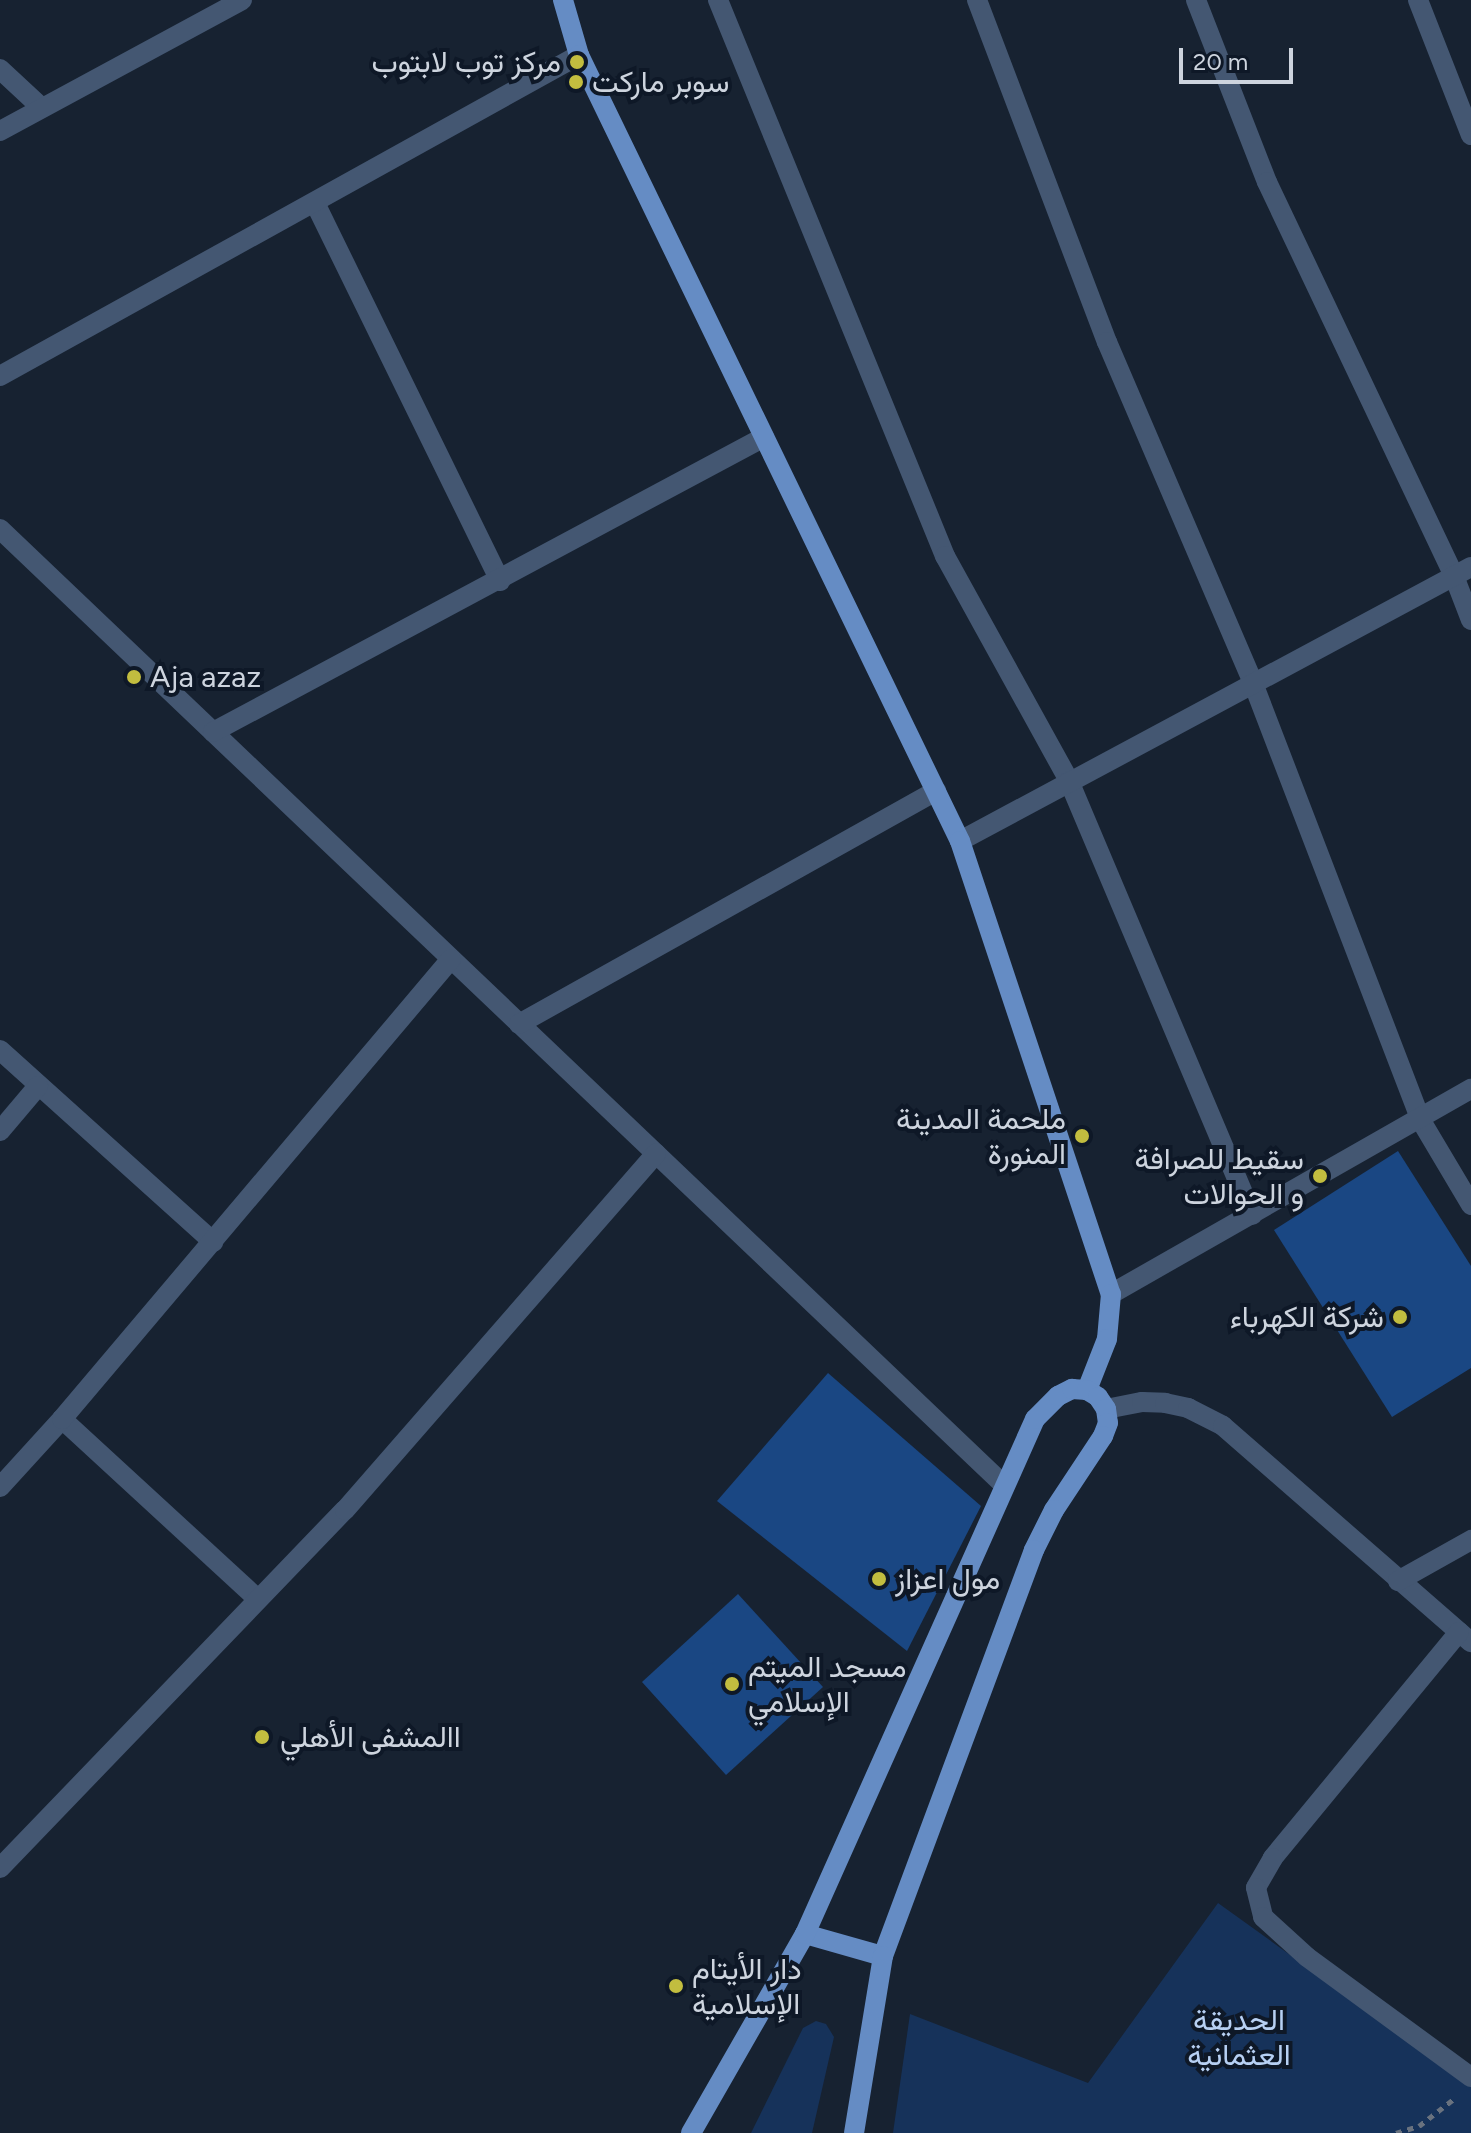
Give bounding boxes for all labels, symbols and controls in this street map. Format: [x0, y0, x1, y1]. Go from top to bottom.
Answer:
scale bar [1183, 32, 1297, 82]
place label: مركز توب لابتوب [371, 44, 561, 80]
text: 20 m [1193, 47, 1248, 76]
marker: مركز توب لابتوب [568, 53, 586, 71]
place label: سوبر ماركت [592, 64, 729, 100]
marker: سوبر ماركت [567, 73, 585, 91]
place label: Aja azaz [150, 659, 261, 695]
marker: Aja azaz [125, 668, 143, 686]
place label: ملحمة المدينة المنورة [896, 1101, 1066, 1172]
marker: ملحمة المدينة المنورة [1073, 1127, 1091, 1145]
place label: سقيط للصرافة و الحوالات [1134, 1141, 1304, 1212]
marker: سقيط للصرافة و الحوالات [1311, 1167, 1329, 1185]
place label: شركة الكهرباء [1230, 1299, 1384, 1335]
marker: شركة الكهرباء [1391, 1308, 1409, 1326]
place label: مول اعزاز [895, 1561, 1000, 1597]
marker: مول اعزاز [870, 1570, 888, 1588]
place label: مسجد الميتم الإسلامي [748, 1649, 907, 1720]
marker: مسجد الميتم الإسلامي [723, 1675, 741, 1693]
place label: االمشفى الأهلي [280, 1719, 461, 1755]
marker: االمشفى الأهلي [251, 1726, 273, 1748]
place label: دار الأيتام الإسلامية [692, 1951, 802, 2022]
marker: دار الأيتام الإسلامية [667, 1977, 685, 1995]
park label: الحديقة العثمانية [1187, 2002, 1291, 2072]

